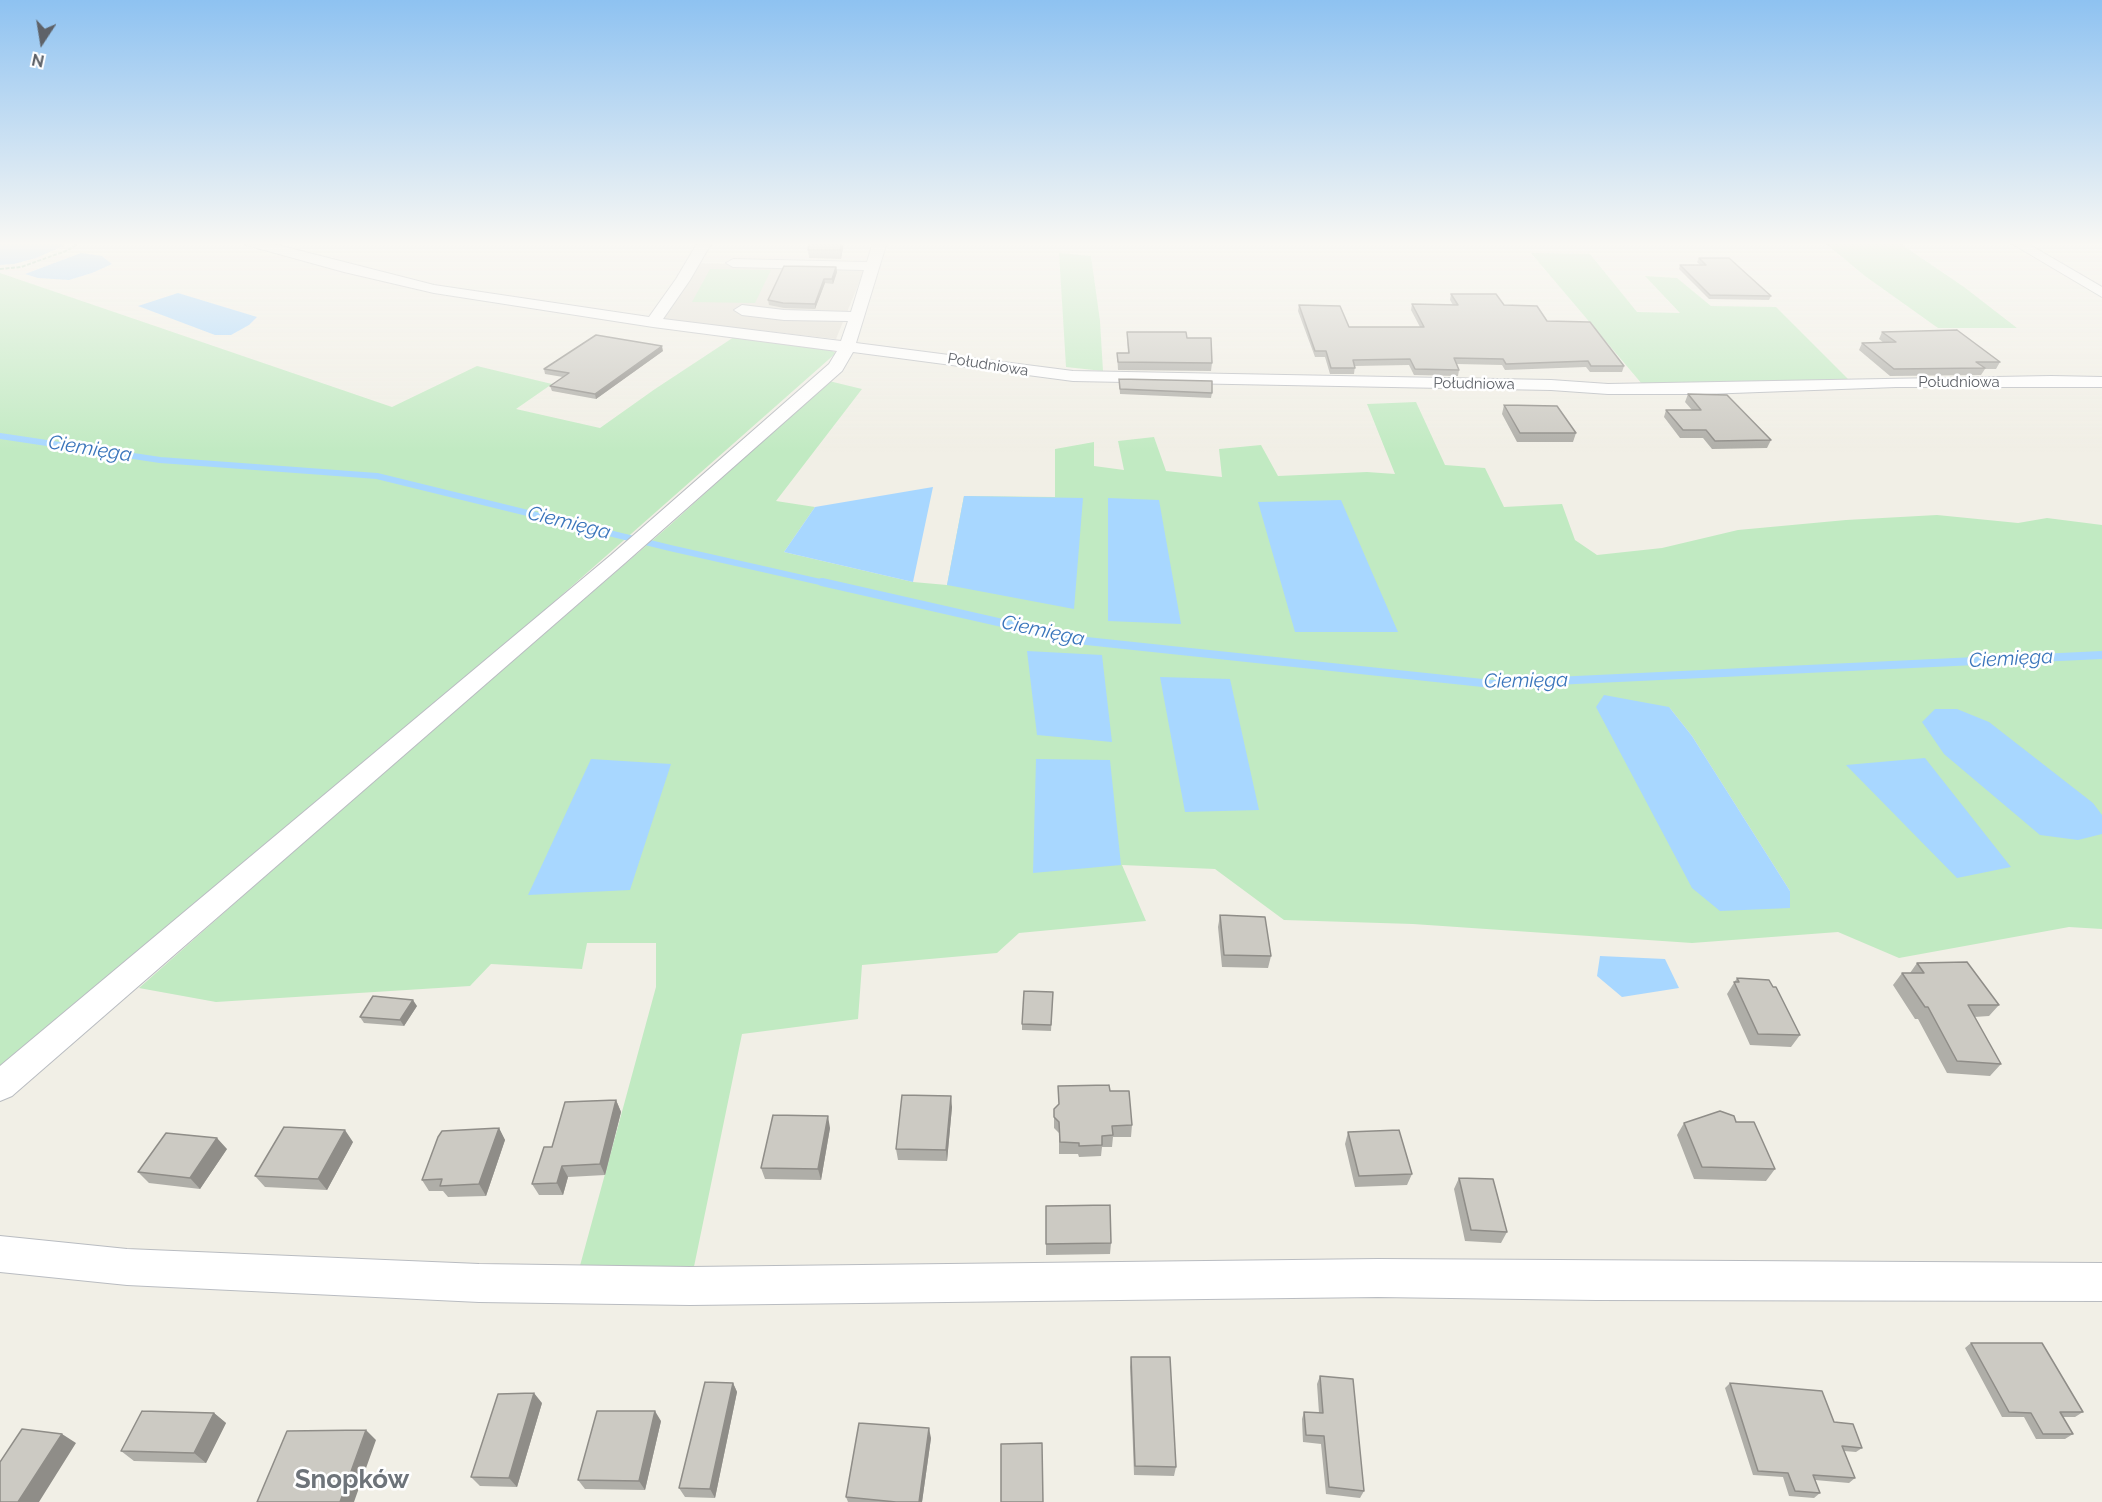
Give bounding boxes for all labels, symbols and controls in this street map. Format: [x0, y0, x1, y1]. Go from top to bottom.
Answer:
north arrow [12, 12, 72, 72]
text: N [30, 50, 46, 71]
street label: Południowa [946, 350, 1030, 380]
street label: Południowa [1918, 373, 2000, 391]
street label: Południowa [1433, 374, 1515, 394]
water label: Ciemięga [46, 431, 134, 467]
water label: Ciemięga [525, 501, 613, 545]
water label: Ciemięga [999, 610, 1087, 652]
water label: Ciemięga [1968, 645, 2054, 673]
water label: Ciemięga [1484, 668, 1568, 694]
district label: Snopków [295, 1464, 409, 1496]

